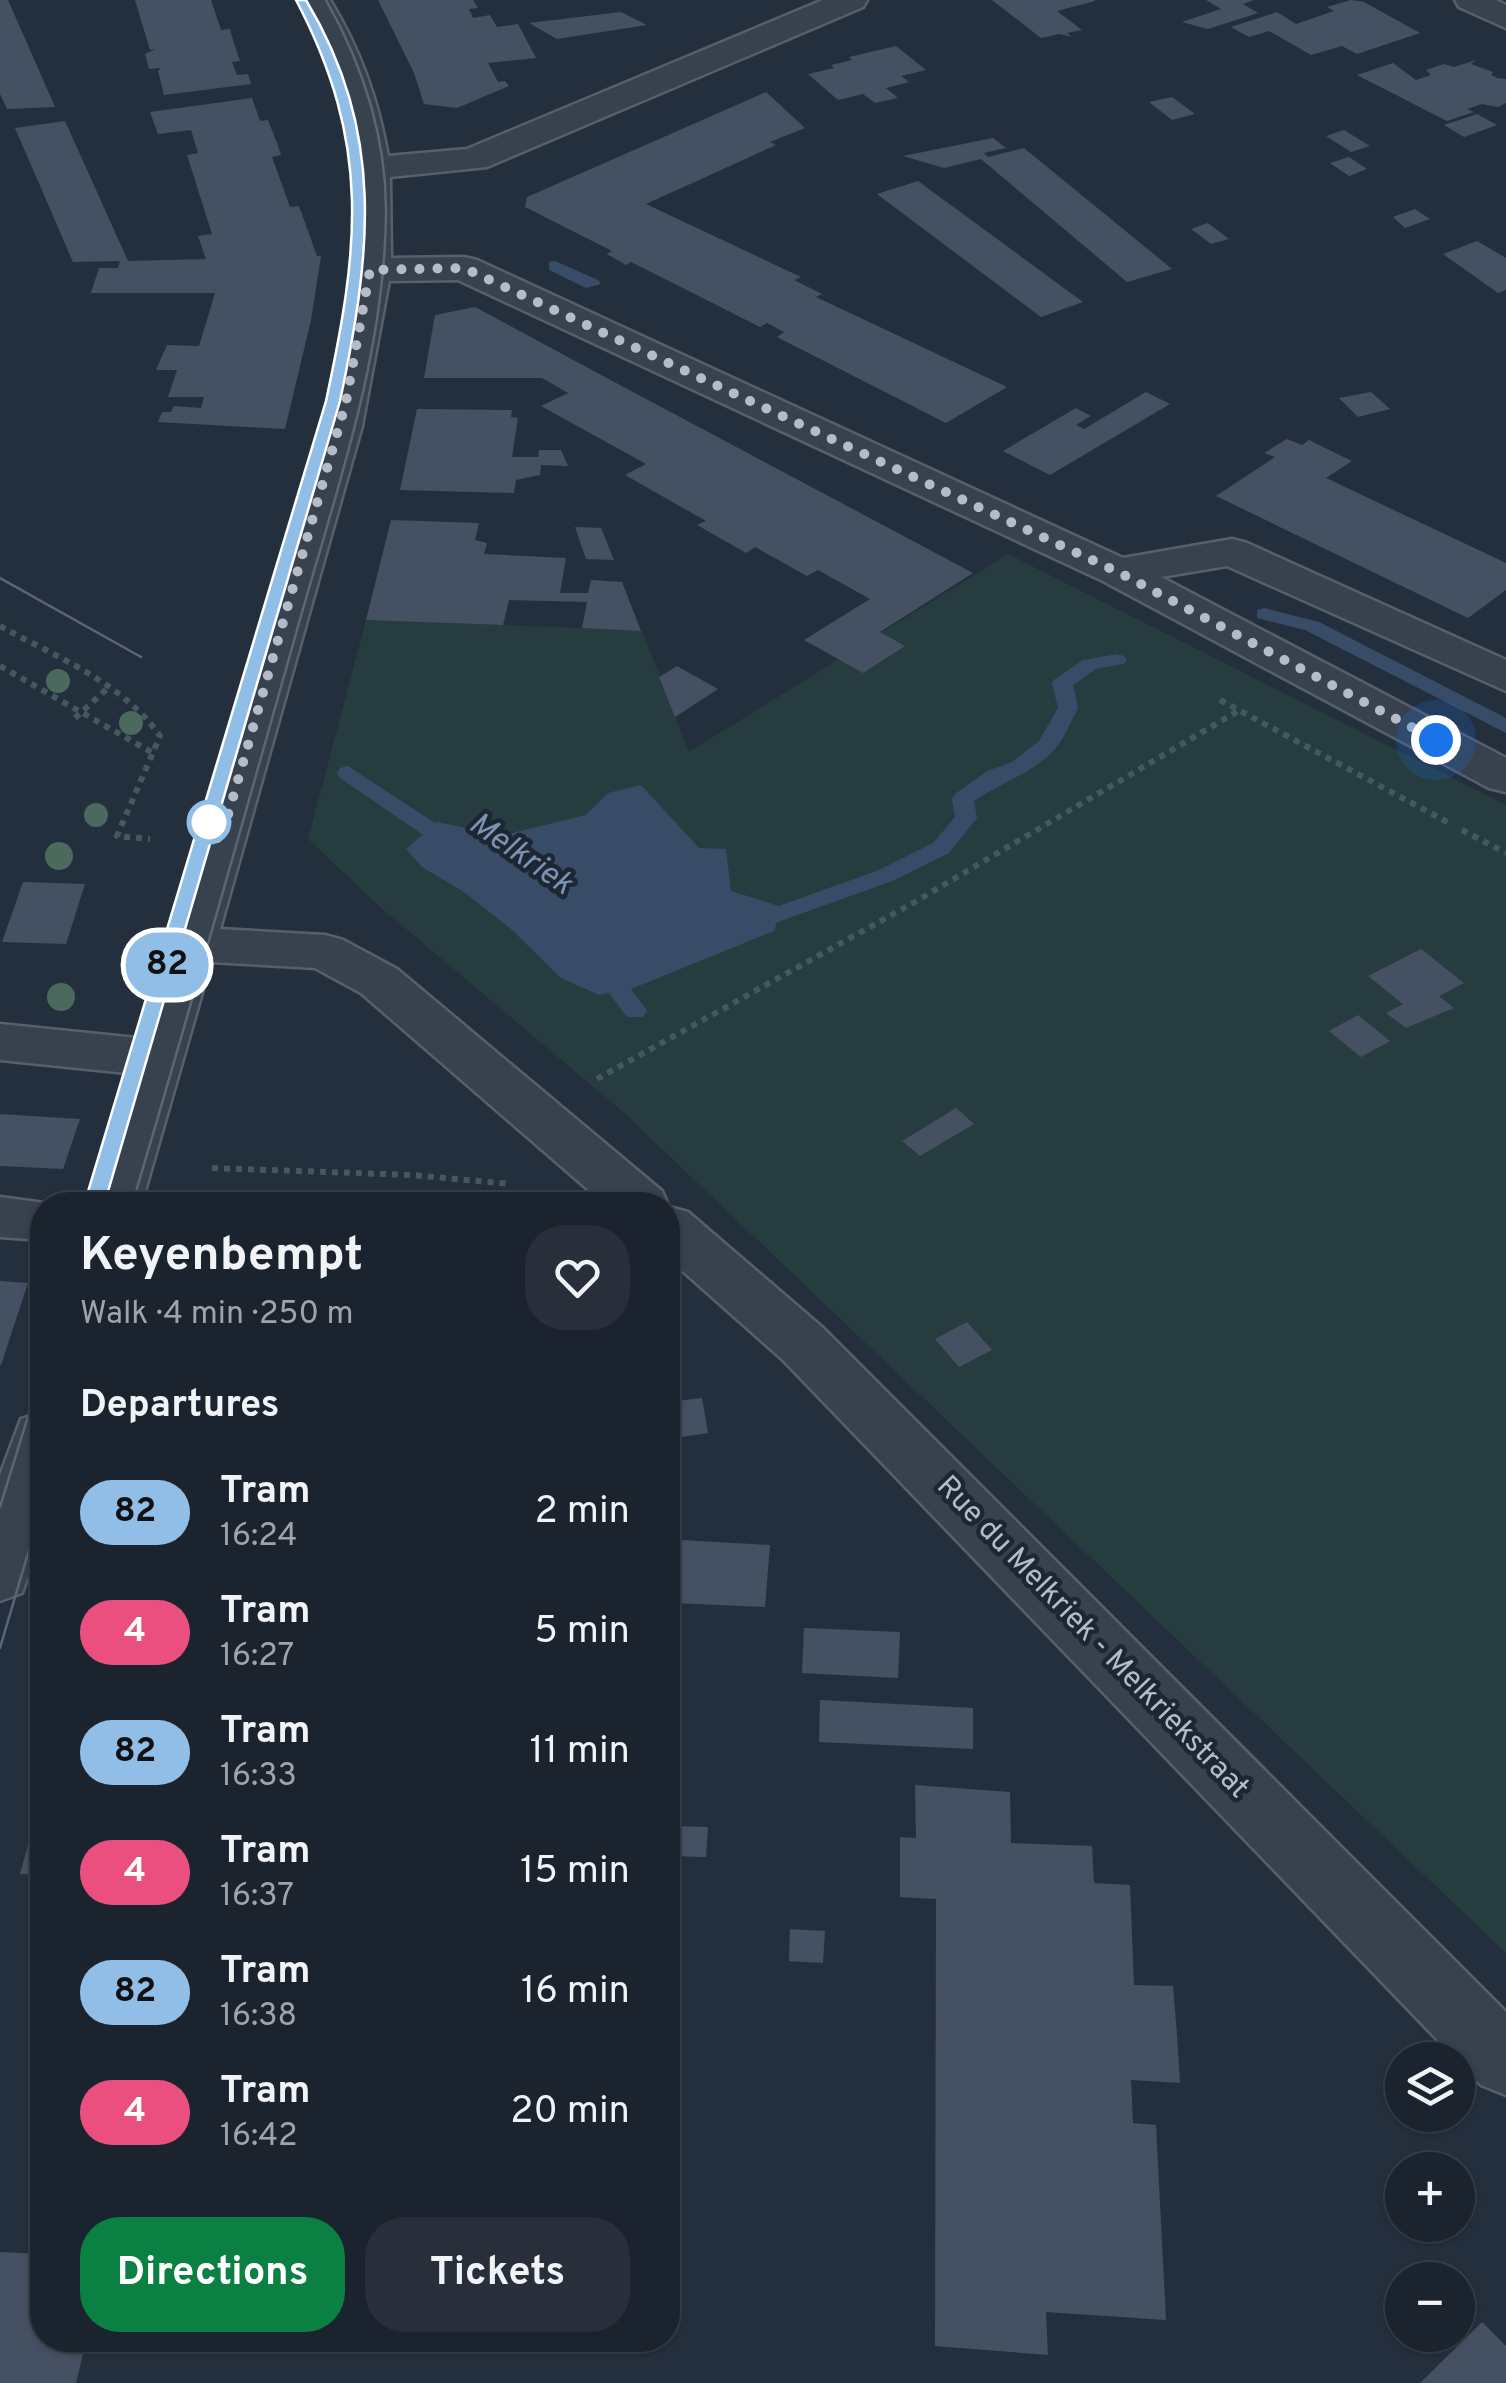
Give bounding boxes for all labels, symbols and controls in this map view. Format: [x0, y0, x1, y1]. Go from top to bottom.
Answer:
your location [1411, 715, 1461, 765]
unlabelled marker [188, 801, 230, 843]
water label: Melkriek [460, 805, 580, 906]
line badge: 82 [122, 932, 212, 998]
text: 82 [146, 943, 188, 987]
button: heart [525, 1225, 630, 1330]
text: Keyenbempt [80, 1227, 363, 1287]
text: Walk · 4 min · 250 m [80, 1295, 354, 1335]
text: Departures [80, 1382, 280, 1431]
text: Tram [220, 1468, 311, 1517]
street label: Rue du Melkriek - Melkriekstraat [928, 1469, 1256, 1807]
text: 2 min [535, 1488, 630, 1537]
text: 82 [114, 1490, 156, 1534]
text: 16:24 [220, 1517, 297, 1557]
text: Tram [220, 1588, 311, 1637]
text: 5 min [534, 1608, 630, 1657]
text: 4 [124, 1610, 146, 1654]
text: 16:27 [220, 1637, 294, 1677]
text: Tram [220, 1708, 311, 1757]
text: 11 min [529, 1728, 630, 1777]
text: 82 [114, 1730, 156, 1774]
text: 16:33 [220, 1757, 297, 1797]
text: Tram [220, 1828, 311, 1877]
text: 15 min [520, 1848, 630, 1897]
text: 4 [124, 1850, 146, 1894]
text: 16:37 [220, 1877, 294, 1917]
text: Tram [220, 1948, 311, 1997]
text: 16 min [521, 1968, 630, 2017]
text: 82 [114, 1970, 156, 2014]
text: 16:38 [220, 1997, 297, 2037]
map controls [1385, 2042, 1475, 2352]
button: layers [1385, 2042, 1475, 2132]
text: Tram [220, 2068, 311, 2117]
text: 20 min [510, 2088, 630, 2137]
text: 4 [124, 2090, 146, 2134]
text: 16:42 [220, 2117, 298, 2157]
button: + [1385, 2152, 1475, 2242]
button: Directions [80, 2217, 345, 2332]
button: Tickets [365, 2217, 630, 2332]
button: − [1385, 2262, 1475, 2352]

